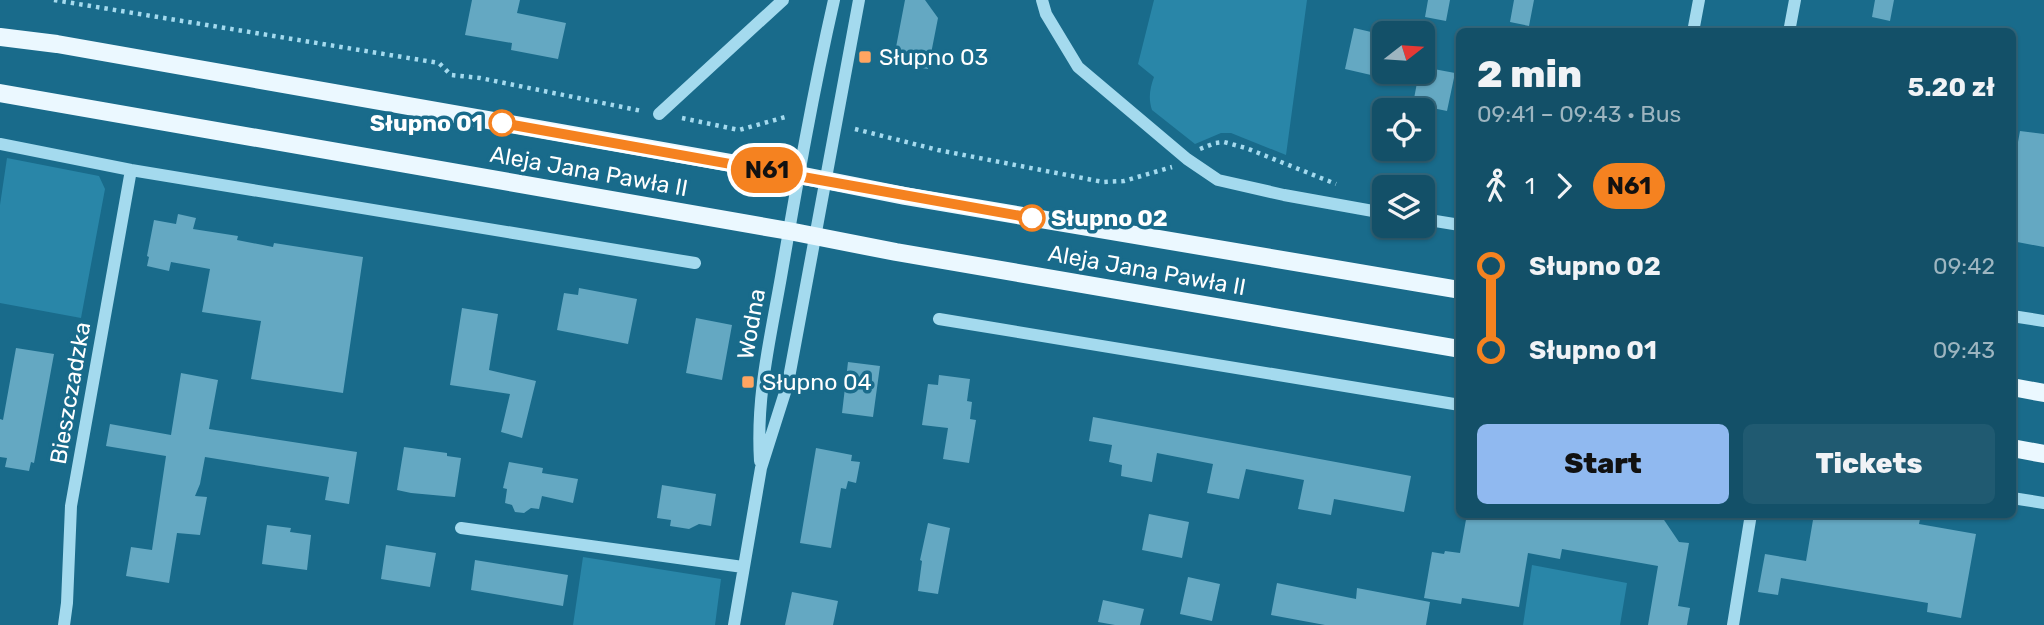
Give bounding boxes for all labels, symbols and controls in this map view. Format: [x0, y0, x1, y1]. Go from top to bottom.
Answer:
north arrow [1372, 21, 1435, 84]
map controls [1372, 21, 1435, 238]
place label: Słupno 03 [879, 43, 988, 71]
marker: Słupno 03 [857, 49, 873, 65]
text: 2 min [1477, 51, 1582, 97]
text: 5.20 zł [1908, 72, 1995, 103]
button: locate [1372, 98, 1435, 161]
text: 09:41 – 09:43 · Bus [1477, 100, 1681, 128]
place label: Słupno 01 [370, 109, 483, 137]
marker: Słupno 01 [489, 110, 515, 136]
street label: Aleja Jana Pawła II [488, 140, 690, 202]
line badge: N61 [727, 147, 807, 193]
text: N61 [745, 156, 789, 184]
icon: walk [1477, 167, 1515, 205]
icon: forward [1545, 167, 1583, 205]
text: 1 [1525, 172, 1535, 200]
text: N61 [1607, 172, 1651, 200]
button: layers [1372, 175, 1435, 238]
place label: Słupno 02 [1051, 204, 1168, 232]
marker: Słupno 02 [1019, 205, 1045, 231]
street label: Aleja Jana Pawła II [1046, 239, 1248, 301]
text: Słupno 02 [1529, 251, 1661, 282]
text: 09:42 [1933, 252, 1995, 280]
street label: Wodna [731, 286, 771, 362]
street label: Bieszczadzka [44, 320, 96, 466]
text: Słupno 01 [1529, 335, 1657, 366]
text: 09:43 [1933, 336, 1995, 364]
place label: Słupno 04 [762, 368, 872, 396]
marker: Słupno 04 [740, 374, 756, 390]
button: Start [1477, 424, 1729, 504]
button: Tickets [1743, 424, 1995, 504]

